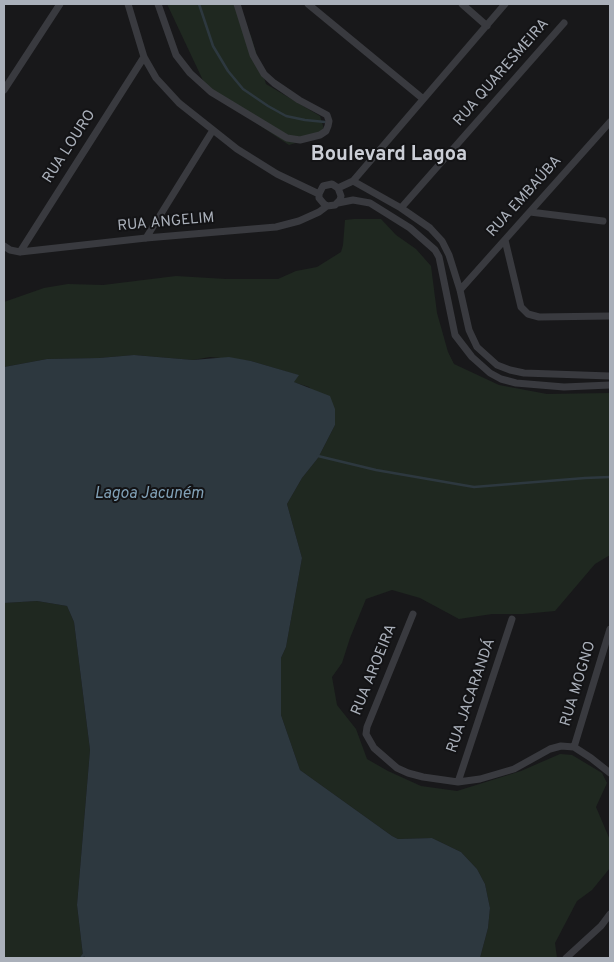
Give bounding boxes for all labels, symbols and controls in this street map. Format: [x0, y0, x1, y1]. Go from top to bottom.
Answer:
street label: RUA QUARESMEIRA [450, 16, 554, 130]
street label: RUA LOURO [40, 107, 100, 187]
district label: Boulevard Lagoa [311, 144, 467, 168]
street label: RUA EMBAÚBA [484, 153, 566, 241]
street label: RUA ANGELIM [117, 210, 215, 236]
water label: Lagoa Jacuném [94, 485, 204, 505]
street label: RUA AROEIRA [349, 622, 401, 718]
street label: RUA JACARANDÁ [444, 637, 500, 755]
street label: RUA MOGNO [558, 639, 600, 729]

